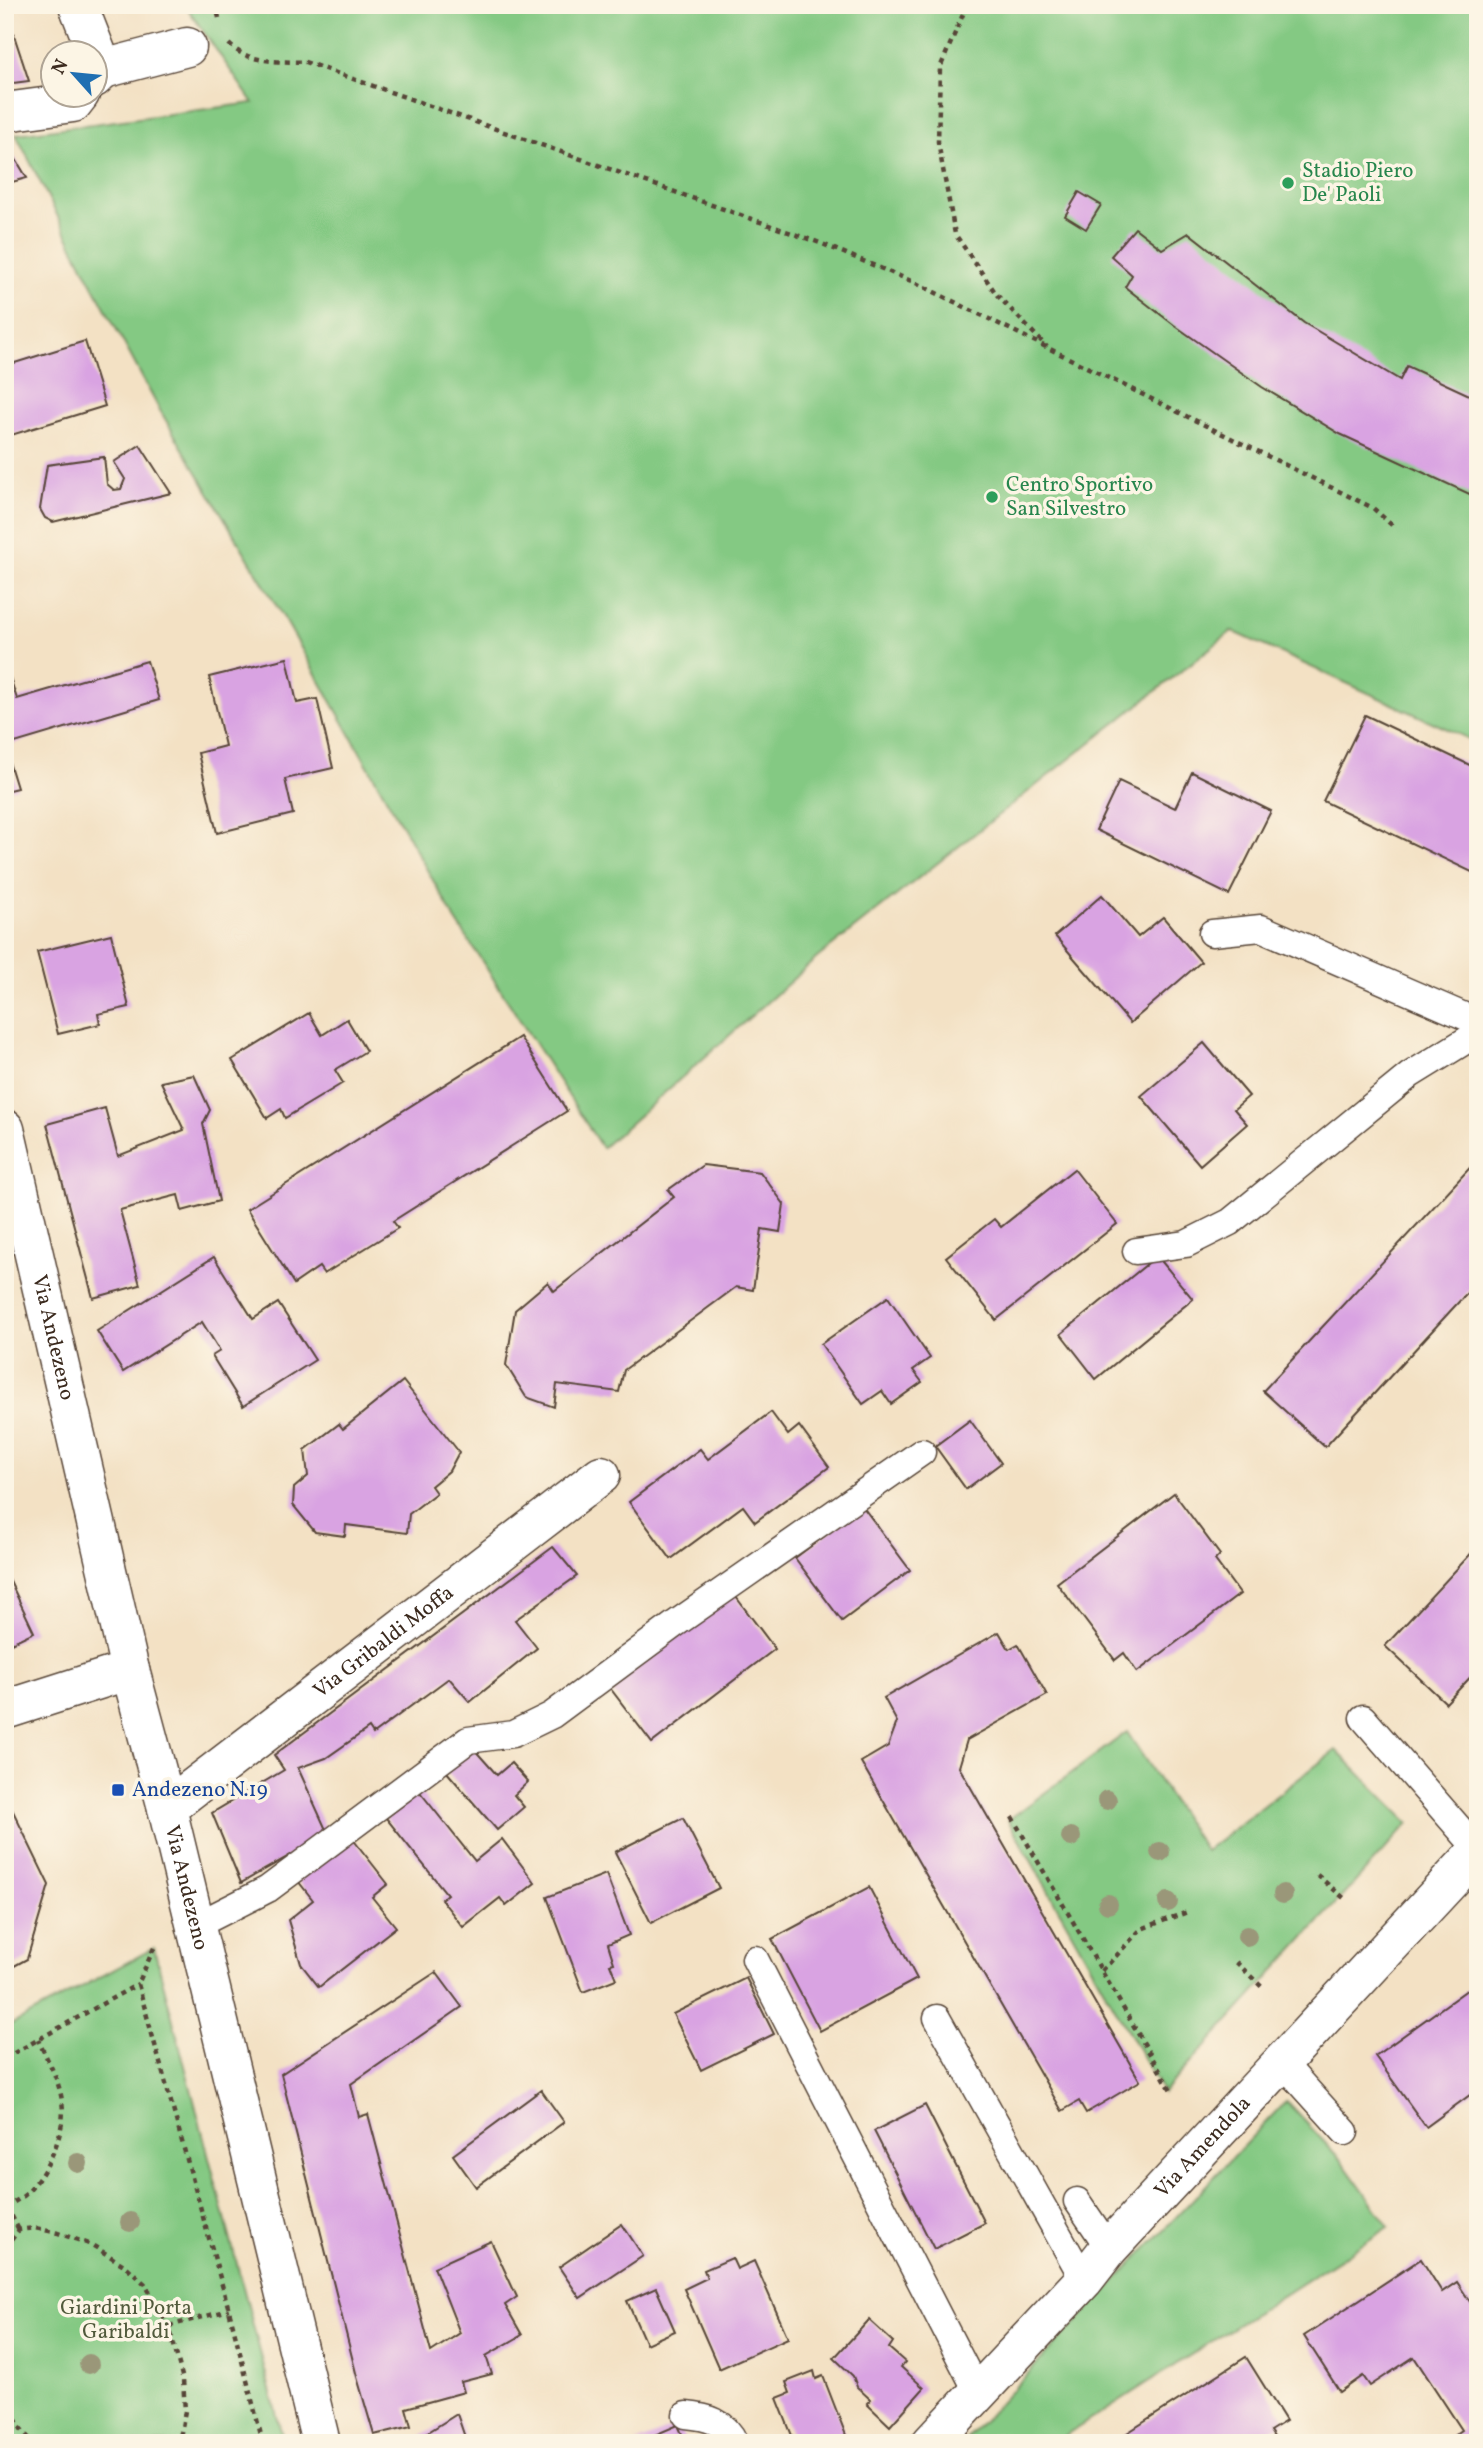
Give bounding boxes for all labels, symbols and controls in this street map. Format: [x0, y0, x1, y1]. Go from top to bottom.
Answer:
north arrow [38, 38, 108, 108]
text: N [46, 55, 75, 79]
place label: Stadio Piero De' Paoli [1302, 157, 1413, 210]
marker: Stadio Piero De' Paoli [1280, 175, 1296, 191]
place label: Centro Sportivo San Silvestro [1006, 471, 1153, 524]
marker: Centro Sportivo San Silvestro [984, 489, 1000, 505]
street label: Via Andezeno [25, 1272, 82, 1403]
street label: Via Gribaldi Moffa [307, 1578, 460, 1705]
place label: Andezeno N.19 [132, 1776, 268, 1805]
marker: Andezeno N.19 [110, 1782, 126, 1798]
street label: Via Andezeno [157, 1822, 215, 1953]
street label: Via Amendola [1148, 2090, 1258, 2204]
park label: Giardini Porta Garibaldi [60, 2294, 192, 2347]

